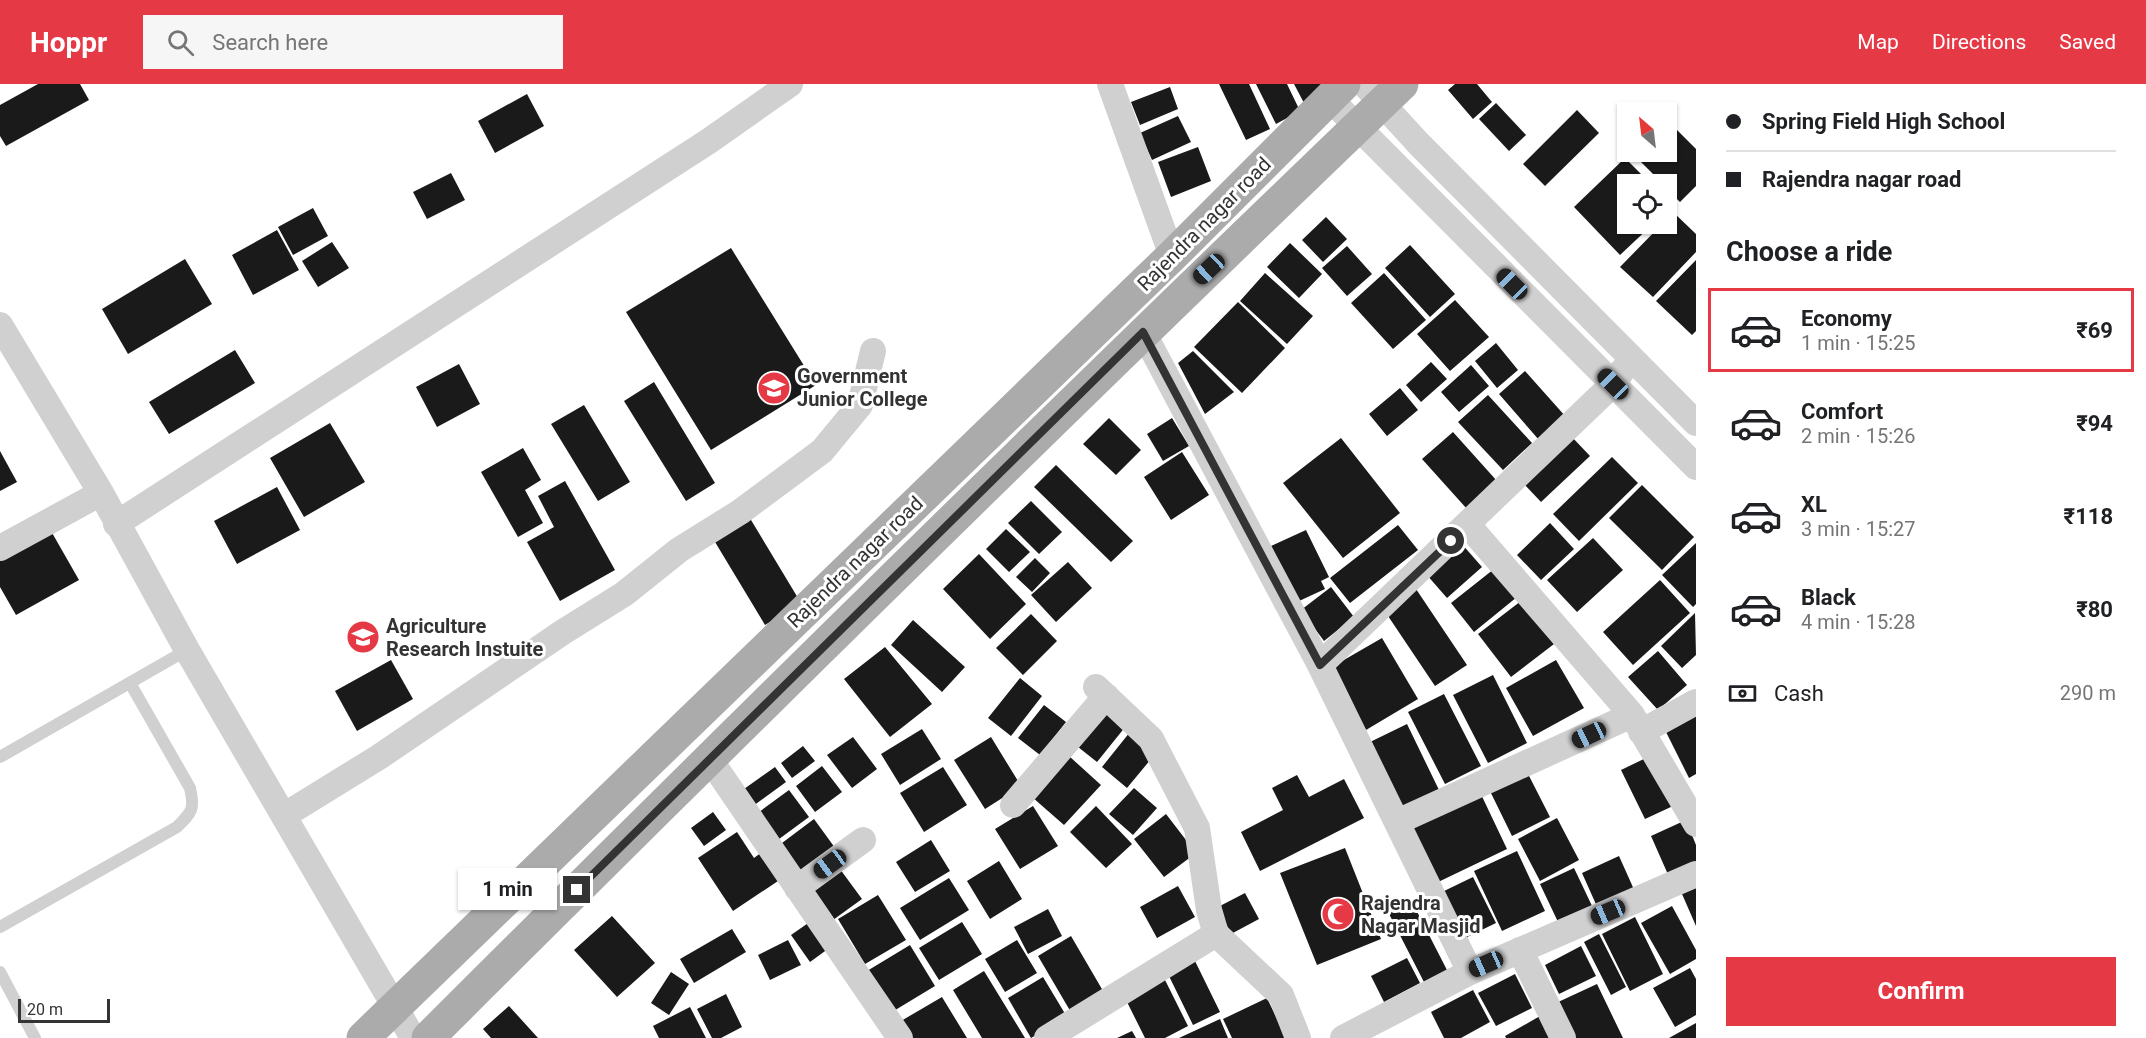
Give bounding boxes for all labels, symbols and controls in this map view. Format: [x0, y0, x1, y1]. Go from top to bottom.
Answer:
search box [143, 15, 563, 69]
text: Hoppr [30, 26, 107, 59]
icon: search [164, 26, 197, 59]
text: Search here [212, 30, 328, 55]
text: Map [1857, 30, 1899, 54]
text: Directions [1932, 30, 2026, 54]
text: Saved [2059, 30, 2116, 54]
north arrow [1617, 102, 1677, 162]
map controls [1617, 102, 1677, 234]
text: Spring Field High School [1762, 109, 2005, 134]
street label: Rajendra nagar road [1132, 152, 1276, 296]
text: Rajendra nagar road [1762, 167, 1961, 192]
button: locate [1617, 174, 1677, 234]
text: Choose a ride [1726, 236, 1892, 268]
car [1190, 250, 1228, 288]
car [1493, 265, 1531, 303]
icon: car [1729, 303, 1783, 357]
text: Economy [1801, 306, 1892, 331]
text: ₹69 [2076, 318, 2113, 343]
text: 1 min · 15:25 [1801, 331, 1916, 355]
place label: Government Junior College [797, 364, 928, 411]
car [1594, 365, 1632, 403]
school or university icon: Government Junior College [756, 370, 792, 406]
icon: car [1729, 396, 1783, 450]
text: Comfort [1801, 399, 1883, 424]
text: ₹94 [2076, 411, 2113, 436]
text: 2 min · 15:26 [1801, 424, 1916, 448]
icon: car [1729, 489, 1783, 543]
street label: Rajendra nagar road [782, 491, 928, 633]
text: XL [1801, 492, 1827, 517]
text: ₹118 [2064, 504, 2113, 529]
text: 3 min · 15:27 [1801, 517, 1916, 541]
route start [1437, 527, 1464, 554]
icon: car [1729, 582, 1783, 636]
text: Black [1801, 585, 1856, 610]
text: ₹80 [2076, 597, 2113, 622]
text: 4 min · 15:28 [1801, 610, 1916, 634]
place label: Agriculture Research Instuite [386, 614, 543, 661]
school or university icon: Agriculture Research Instuite [345, 619, 381, 655]
icon: cash [1726, 677, 1759, 710]
text: Cash [1774, 681, 1824, 706]
text: 290 m [2060, 681, 2116, 705]
car [1569, 719, 1609, 751]
car [810, 846, 850, 882]
callout: 1 min [457, 869, 556, 911]
route end [563, 876, 590, 903]
text: 1 min [482, 877, 533, 901]
place label: Rajendra Nagar Masjid [1361, 891, 1480, 938]
mosque icon: Rajendra Nagar Masjid [1320, 896, 1356, 932]
car [1588, 897, 1628, 927]
car [1466, 948, 1506, 980]
button: Confirm [1726, 957, 2116, 1026]
scale bar [18, 996, 110, 1024]
text: 20 m [27, 1000, 63, 1019]

